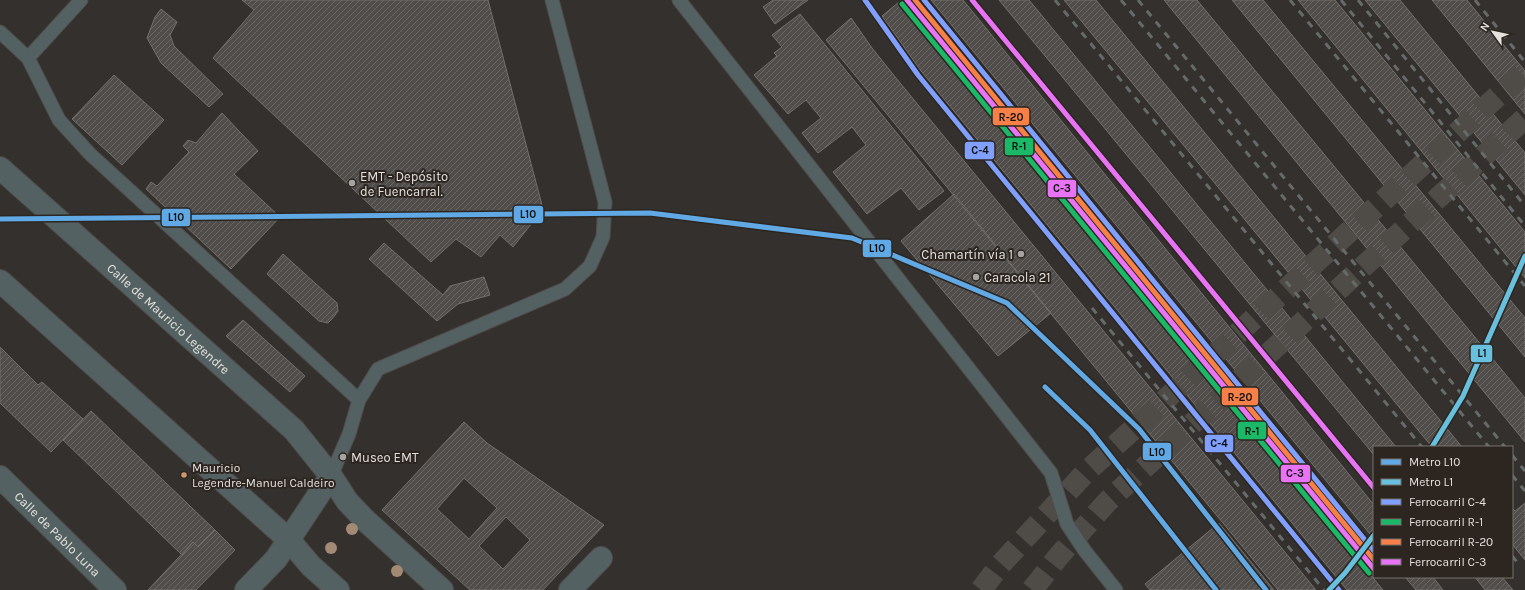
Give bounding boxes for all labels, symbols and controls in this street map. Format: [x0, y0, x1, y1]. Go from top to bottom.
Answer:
north arrow [1473, 12, 1513, 52]
text: N [1477, 20, 1493, 34]
line badge: R-20 [992, 107, 1030, 126]
text: R-20 [999, 111, 1023, 124]
line badge: R-1 [1004, 137, 1034, 156]
text: R-1 [1011, 140, 1027, 153]
line badge: C-4 [964, 141, 995, 160]
text: C-4 [971, 144, 989, 157]
place label: EMT - Depósito de Fuencarral. [360, 169, 448, 199]
marker: EMT - Depósito de Fuencarral. [347, 178, 357, 188]
line badge: C-3 [1047, 179, 1077, 198]
text: C-3 [1053, 182, 1071, 195]
line badge: L10 [513, 205, 544, 224]
line badge: L10 [161, 208, 191, 227]
text: L10 [520, 208, 536, 221]
text: L10 [168, 211, 184, 224]
line badge: L10 [862, 239, 892, 258]
text: L10 [869, 242, 885, 255]
place label: Chamartín vía 1 [921, 247, 1013, 262]
marker: Chamartín vía 1 [1016, 249, 1026, 259]
street label: Calle de Mauricio Legendre [104, 260, 233, 377]
place label: Caracola 21 [984, 270, 1051, 285]
marker: Caracola 21 [971, 272, 981, 282]
line badge: L1 [1470, 344, 1493, 363]
text: L1 [1477, 347, 1487, 360]
line badge: R-20 [1221, 387, 1259, 406]
text: R-20 [1228, 391, 1252, 404]
line badge: R-1 [1237, 421, 1267, 440]
text: R-1 [1244, 425, 1260, 438]
line badge: C-4 [1204, 434, 1234, 453]
text: C-4 [1210, 437, 1228, 450]
line badge: L10 [1142, 442, 1172, 461]
text: L10 [1149, 446, 1165, 459]
legend [1373, 446, 1513, 578]
place label: Museo EMT [351, 450, 419, 465]
marker: Museo EMT [338, 452, 348, 462]
text: Metro L10 [1409, 455, 1460, 469]
place label: Mauricio Legendre-Manuel Caldeiro [192, 461, 334, 490]
line badge: C-3 [1280, 464, 1311, 483]
text: C-3 [1286, 467, 1304, 480]
marker: Mauricio Legendre-Manuel Caldeiro [179, 470, 189, 480]
text: Metro L1 [1409, 475, 1453, 489]
street label: Calle de Pablo Luna [12, 488, 104, 579]
text: Ferrocarril C-4 [1409, 495, 1486, 509]
text: Ferrocarril R-1 [1409, 515, 1483, 529]
text: Ferrocarril R-20 [1409, 535, 1493, 549]
text: Ferrocarril C-3 [1409, 555, 1486, 569]

